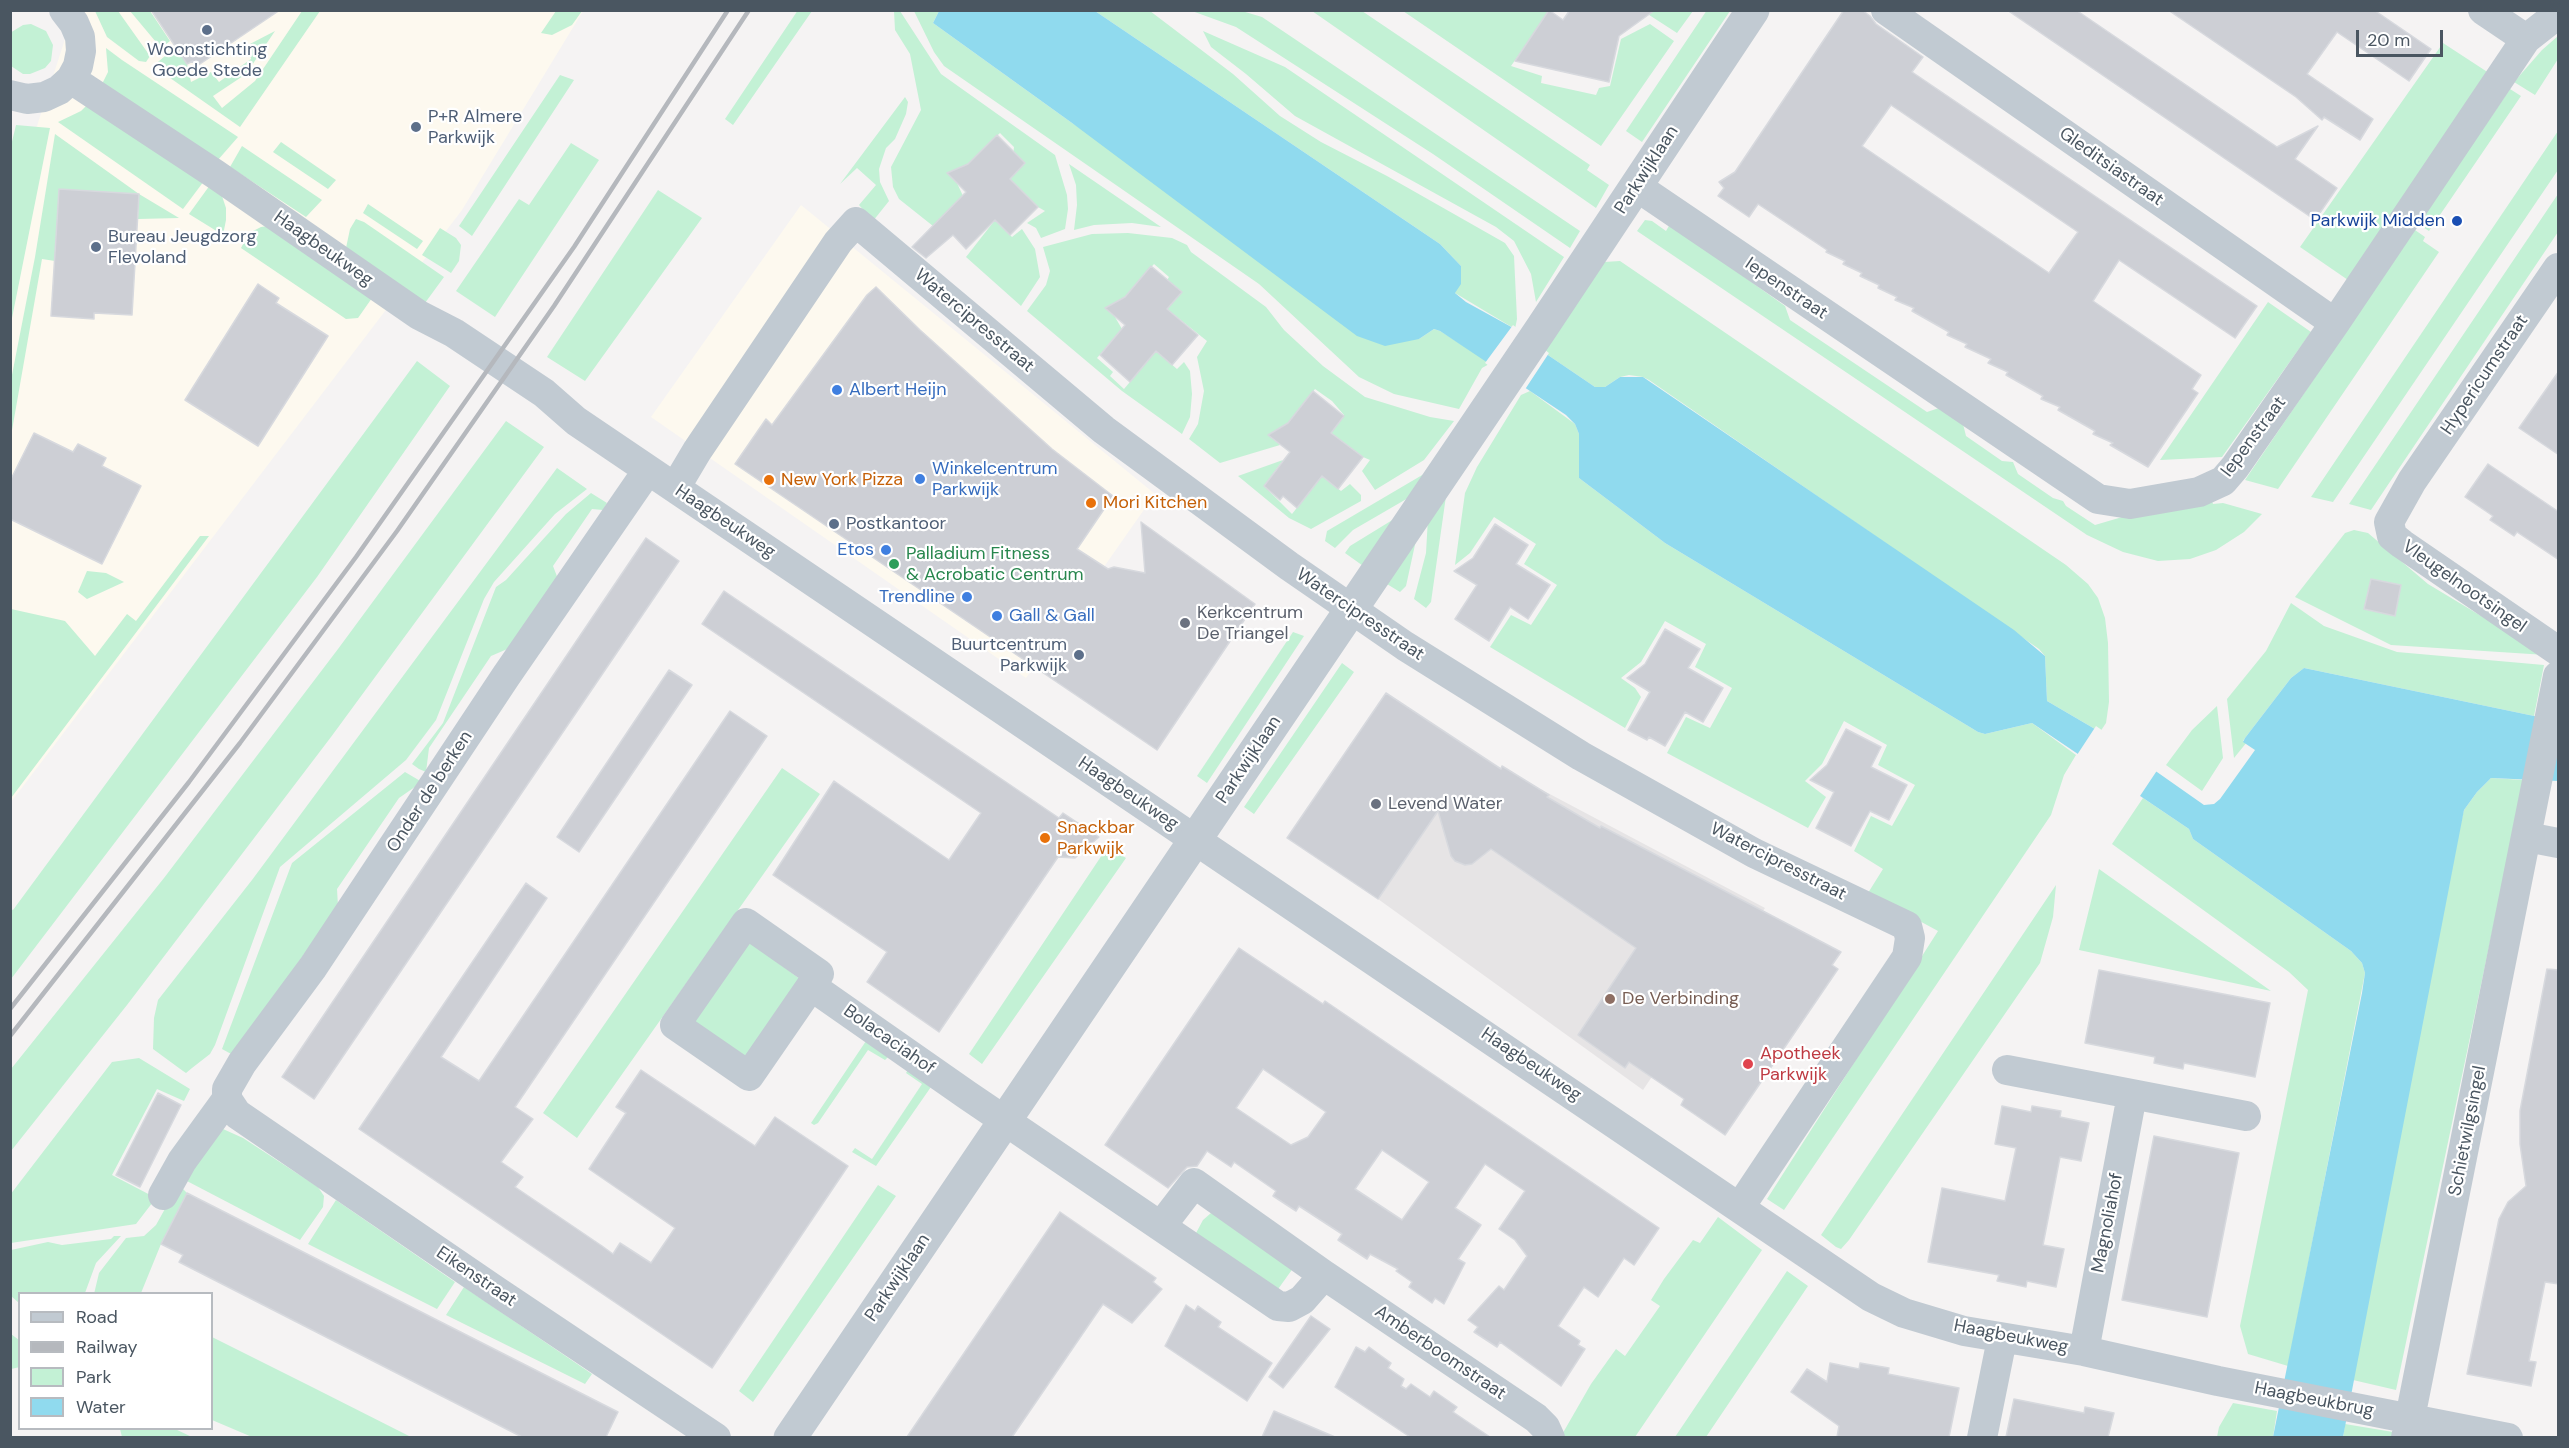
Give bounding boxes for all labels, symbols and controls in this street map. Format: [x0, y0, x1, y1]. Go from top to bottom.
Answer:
scale bar [2359, 18, 2446, 56]
marker: Woonstichting Goede Stede [200, 23, 214, 37]
text: 20 m [2367, 28, 2410, 52]
place label: Woonstichting Goede Stede [147, 39, 267, 82]
place label: P+R Almere Parkwijk [428, 106, 522, 148]
marker: P+R Almere Parkwijk [409, 120, 423, 134]
street label: Parkwijklaan [1610, 122, 1684, 218]
street label: Gleditsiastraat [2055, 123, 2167, 211]
street label: Haagbeukweg [269, 207, 377, 291]
place label: Parkwijk Midden [2311, 210, 2445, 232]
marker: Parkwijk Midden [2450, 214, 2464, 228]
place label: Bureau Jeugdzorg Flevoland [108, 226, 257, 268]
marker: Bureau Jeugdzorg Flevoland [89, 240, 103, 254]
street label: Iepenstraat [1741, 253, 1831, 325]
street label: Watercipresstraat [910, 265, 1038, 377]
street label: Hypericumstraat [2437, 311, 2533, 439]
place label: Albert Heijn [849, 379, 946, 401]
marker: Albert Heijn [830, 383, 844, 397]
street label: Iepenstraat [2217, 393, 2291, 481]
place label: Winkelcentrum Parkwijk [932, 458, 1058, 500]
place label: New York Pizza [781, 469, 903, 491]
marker: Winkelcentrum Parkwijk [913, 472, 927, 486]
marker: New York Pizza [762, 473, 776, 487]
street label: Haagbeukweg [671, 481, 779, 563]
place label: Mori Kitchen [1103, 492, 1207, 514]
marker: Mori Kitchen [1084, 496, 1098, 510]
place label: Postkantoor [846, 513, 946, 535]
marker: Postkantoor [827, 517, 841, 531]
street label: Vleugelnootsingel [2398, 536, 2530, 638]
place label: Etos [837, 539, 874, 561]
marker: Etos [879, 543, 893, 557]
place label: Palladium Fitness & Acrobatic Centrum [906, 543, 1084, 586]
marker: Palladium Fitness & Acrobatic Centrum [887, 557, 901, 571]
street label: Watercipresstraat [1292, 564, 1428, 666]
place label: Trendline [879, 586, 955, 608]
marker: Trendline [960, 590, 974, 604]
place label: Kerkcentrum De Triangel [1197, 602, 1303, 644]
place label: Gall & Gall [1009, 605, 1095, 627]
marker: Gall & Gall [990, 609, 1004, 623]
marker: Kerkcentrum De Triangel [1178, 616, 1192, 630]
place label: Buurtcentrum Parkwijk [951, 634, 1067, 676]
marker: Buurtcentrum Parkwijk [1072, 648, 1086, 662]
street label: Parkwijklaan [1212, 712, 1286, 808]
street label: Onder de berken [383, 727, 477, 857]
street label: Haagbeukweg [1074, 753, 1182, 835]
place label: Levend Water [1388, 793, 1502, 815]
marker: Levend Water [1369, 797, 1383, 811]
place label: Snackbar Parkwijk [1057, 817, 1135, 860]
street label: Watercipresstraat [1706, 818, 1850, 906]
marker: Snackbar Parkwijk [1038, 831, 1052, 845]
place label: De Verbinding [1622, 988, 1739, 1010]
marker: De Verbinding [1603, 992, 1617, 1006]
street label: Bolacaciahof [839, 1000, 939, 1080]
street label: Haagbeukweg [1477, 1024, 1585, 1106]
place label: Apotheek Parkwijk [1760, 1043, 1840, 1086]
marker: Apotheek Parkwijk [1741, 1057, 1755, 1071]
street label: Schietwilgsingel [2445, 1064, 2491, 1198]
street label: Magnoliahof [2088, 1171, 2128, 1275]
street label: Parkwijklaan [861, 1230, 935, 1326]
street label: Eikenstraat [432, 1242, 520, 1312]
legend [18, 1292, 213, 1430]
street label: Amberboomstraat [1370, 1301, 1510, 1405]
text: Road [76, 1305, 118, 1329]
street label: Haagbeukweg [1952, 1315, 2070, 1359]
text: Railway [76, 1335, 138, 1359]
text: Park [76, 1365, 112, 1389]
street label: Haagbeukbrug [2253, 1378, 2375, 1422]
text: Water [76, 1395, 126, 1419]

